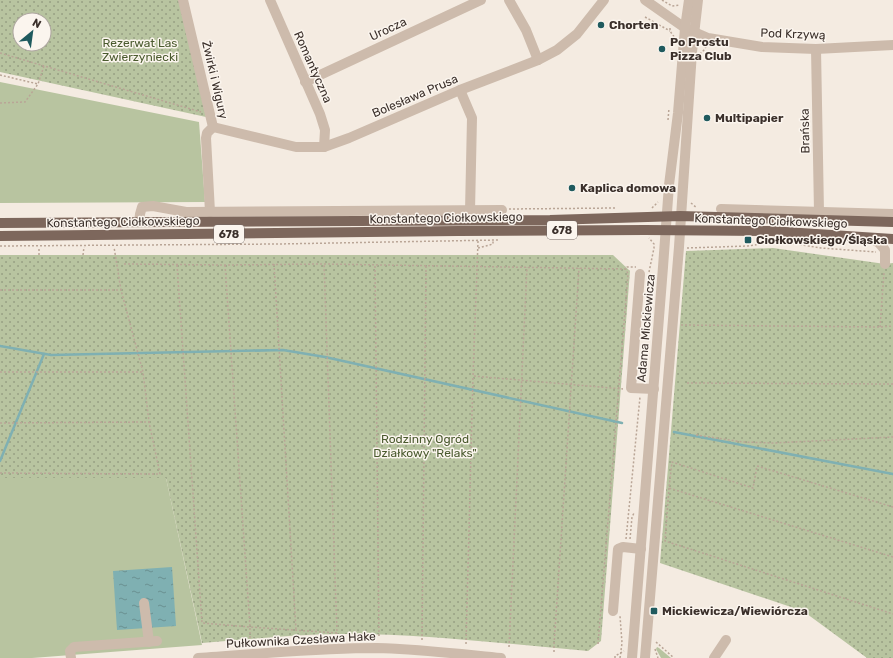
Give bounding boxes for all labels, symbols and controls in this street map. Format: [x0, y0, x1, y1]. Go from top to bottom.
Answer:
north arrow [12, 12, 52, 52]
street label: Urocza [367, 14, 409, 44]
text: N [30, 16, 43, 31]
place label: Chorten [609, 18, 659, 32]
marker: Chorten [596, 20, 606, 30]
street label: Pod Krzywą [760, 26, 826, 42]
street label: Romantyczna [291, 29, 335, 105]
place label: Po Prostu Pizza Club [670, 35, 732, 63]
park label: Rezerwat Las Zwierzyniecki [102, 36, 178, 64]
street label: Żwirki i Wigury [199, 40, 231, 121]
marker: Po Prostu Pizza Club [657, 44, 667, 54]
street label: Bolesława Prusa [370, 72, 460, 120]
street label: Brańska [798, 108, 812, 154]
place label: Multipapier [715, 111, 784, 125]
marker: Multipapier [702, 113, 712, 123]
place label: Kaplica domowa [580, 181, 676, 195]
marker: Kaplica domowa [567, 183, 577, 193]
street label: Konstantego Ciołkowskiego [369, 210, 523, 226]
street label: Konstantego Ciołkowskiego [694, 211, 848, 231]
street label: Konstantego Ciołkowskiego [46, 214, 200, 230]
road number: 678 [547, 221, 577, 239]
road number: 678 [214, 225, 244, 243]
place label: Ciołkowskiego/Śląska [756, 233, 887, 247]
marker: Ciołkowskiego/Śląska [743, 235, 753, 245]
street label: Adama Mickiewicza [634, 273, 658, 383]
park label: Rodzinny Ogród Działkowy "Relaks" [373, 432, 477, 460]
place label: Mickiewicza/Wiewiórcza [662, 604, 808, 618]
marker: Mickiewicza/Wiewiórcza [649, 606, 659, 616]
street label: Pułkownika Czesława Hake [226, 629, 376, 651]

